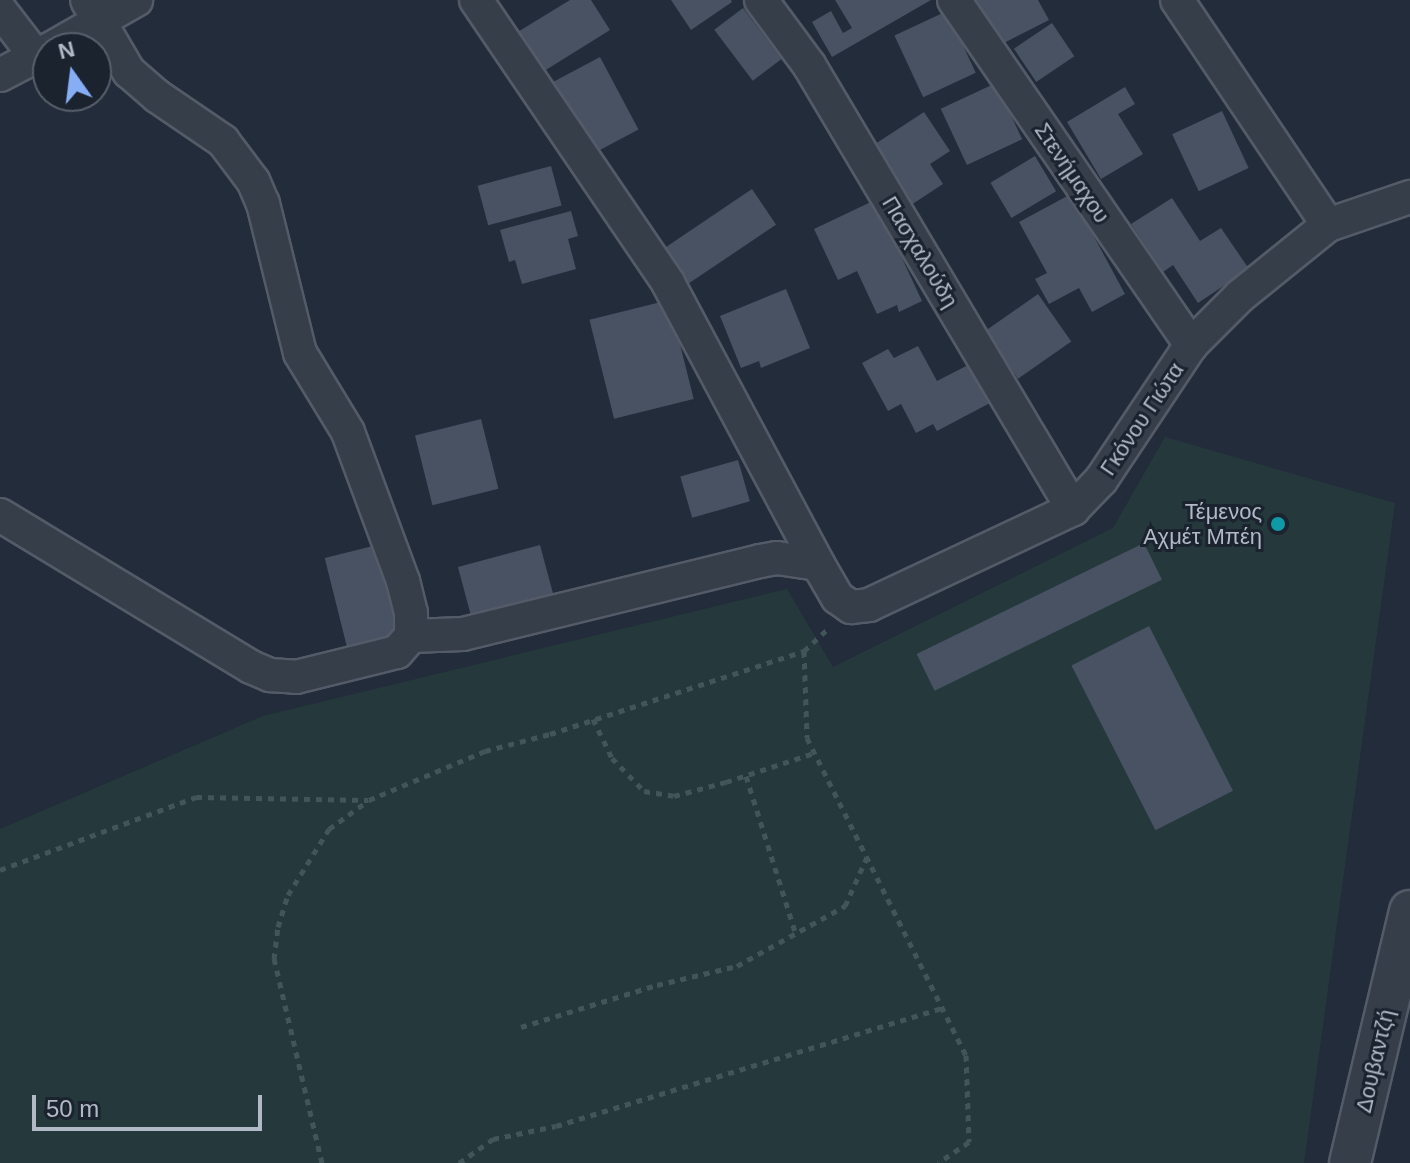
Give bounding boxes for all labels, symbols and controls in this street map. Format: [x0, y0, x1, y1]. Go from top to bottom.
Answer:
north arrow [32, 32, 112, 112]
text: N [56, 36, 77, 64]
street label: Στενήμαχου [1029, 118, 1115, 228]
street label: Πασχαλούδη [876, 192, 964, 312]
street label: Γκόνου Γιώτα [1095, 358, 1189, 480]
place label: Τέμενος Αχμέτ Μπέη [1143, 498, 1262, 550]
marker: Τέμενος Αχμέτ Μπέη [1269, 515, 1287, 533]
street label: Δουβαντζή [1350, 1007, 1400, 1115]
scale bar [36, 1079, 266, 1129]
text: 50 m [46, 1095, 99, 1122]

